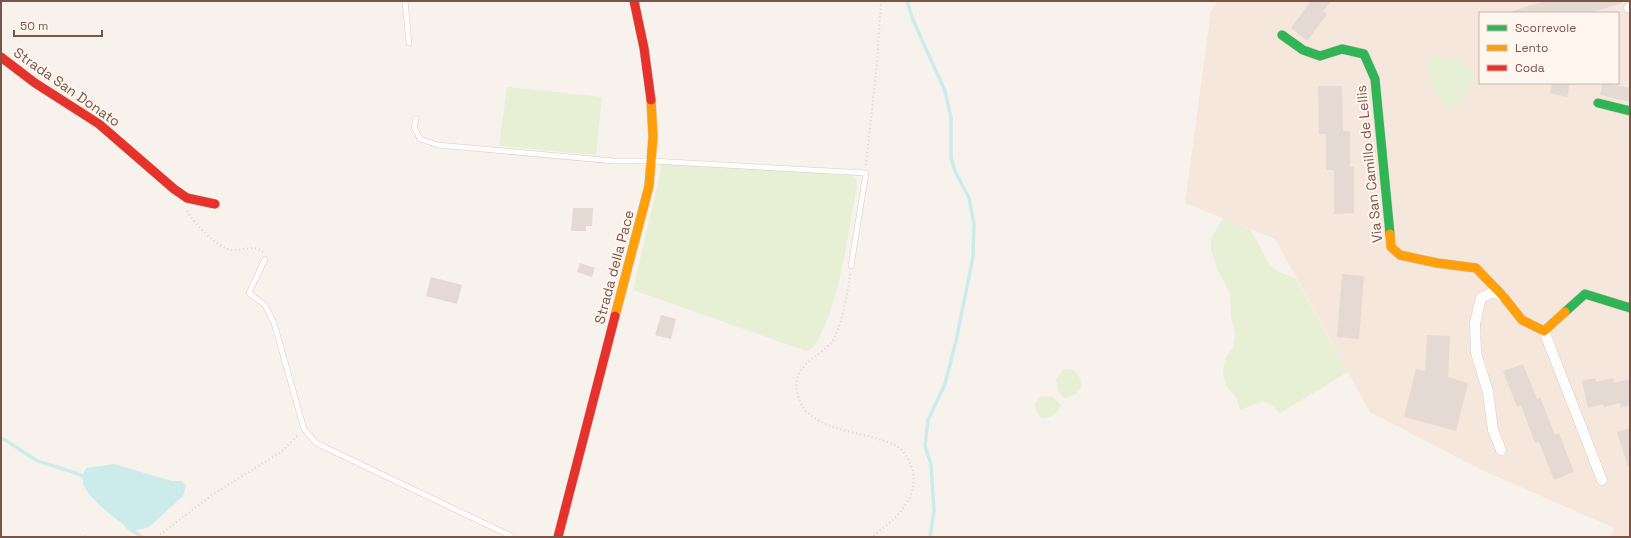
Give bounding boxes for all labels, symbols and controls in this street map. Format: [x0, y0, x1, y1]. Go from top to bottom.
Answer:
scale bar [14, 12, 102, 38]
legend [1479, 12, 1619, 84]
text: 50 m [20, 18, 48, 34]
text: Scorrevole [1515, 20, 1576, 36]
text: Lento [1515, 40, 1549, 56]
street label: Strada San Donato [10, 43, 124, 131]
text: Coda [1515, 60, 1545, 76]
street label: Via San Camillo de Lellis [1352, 84, 1386, 244]
street label: Strada della Pace [590, 208, 638, 326]

